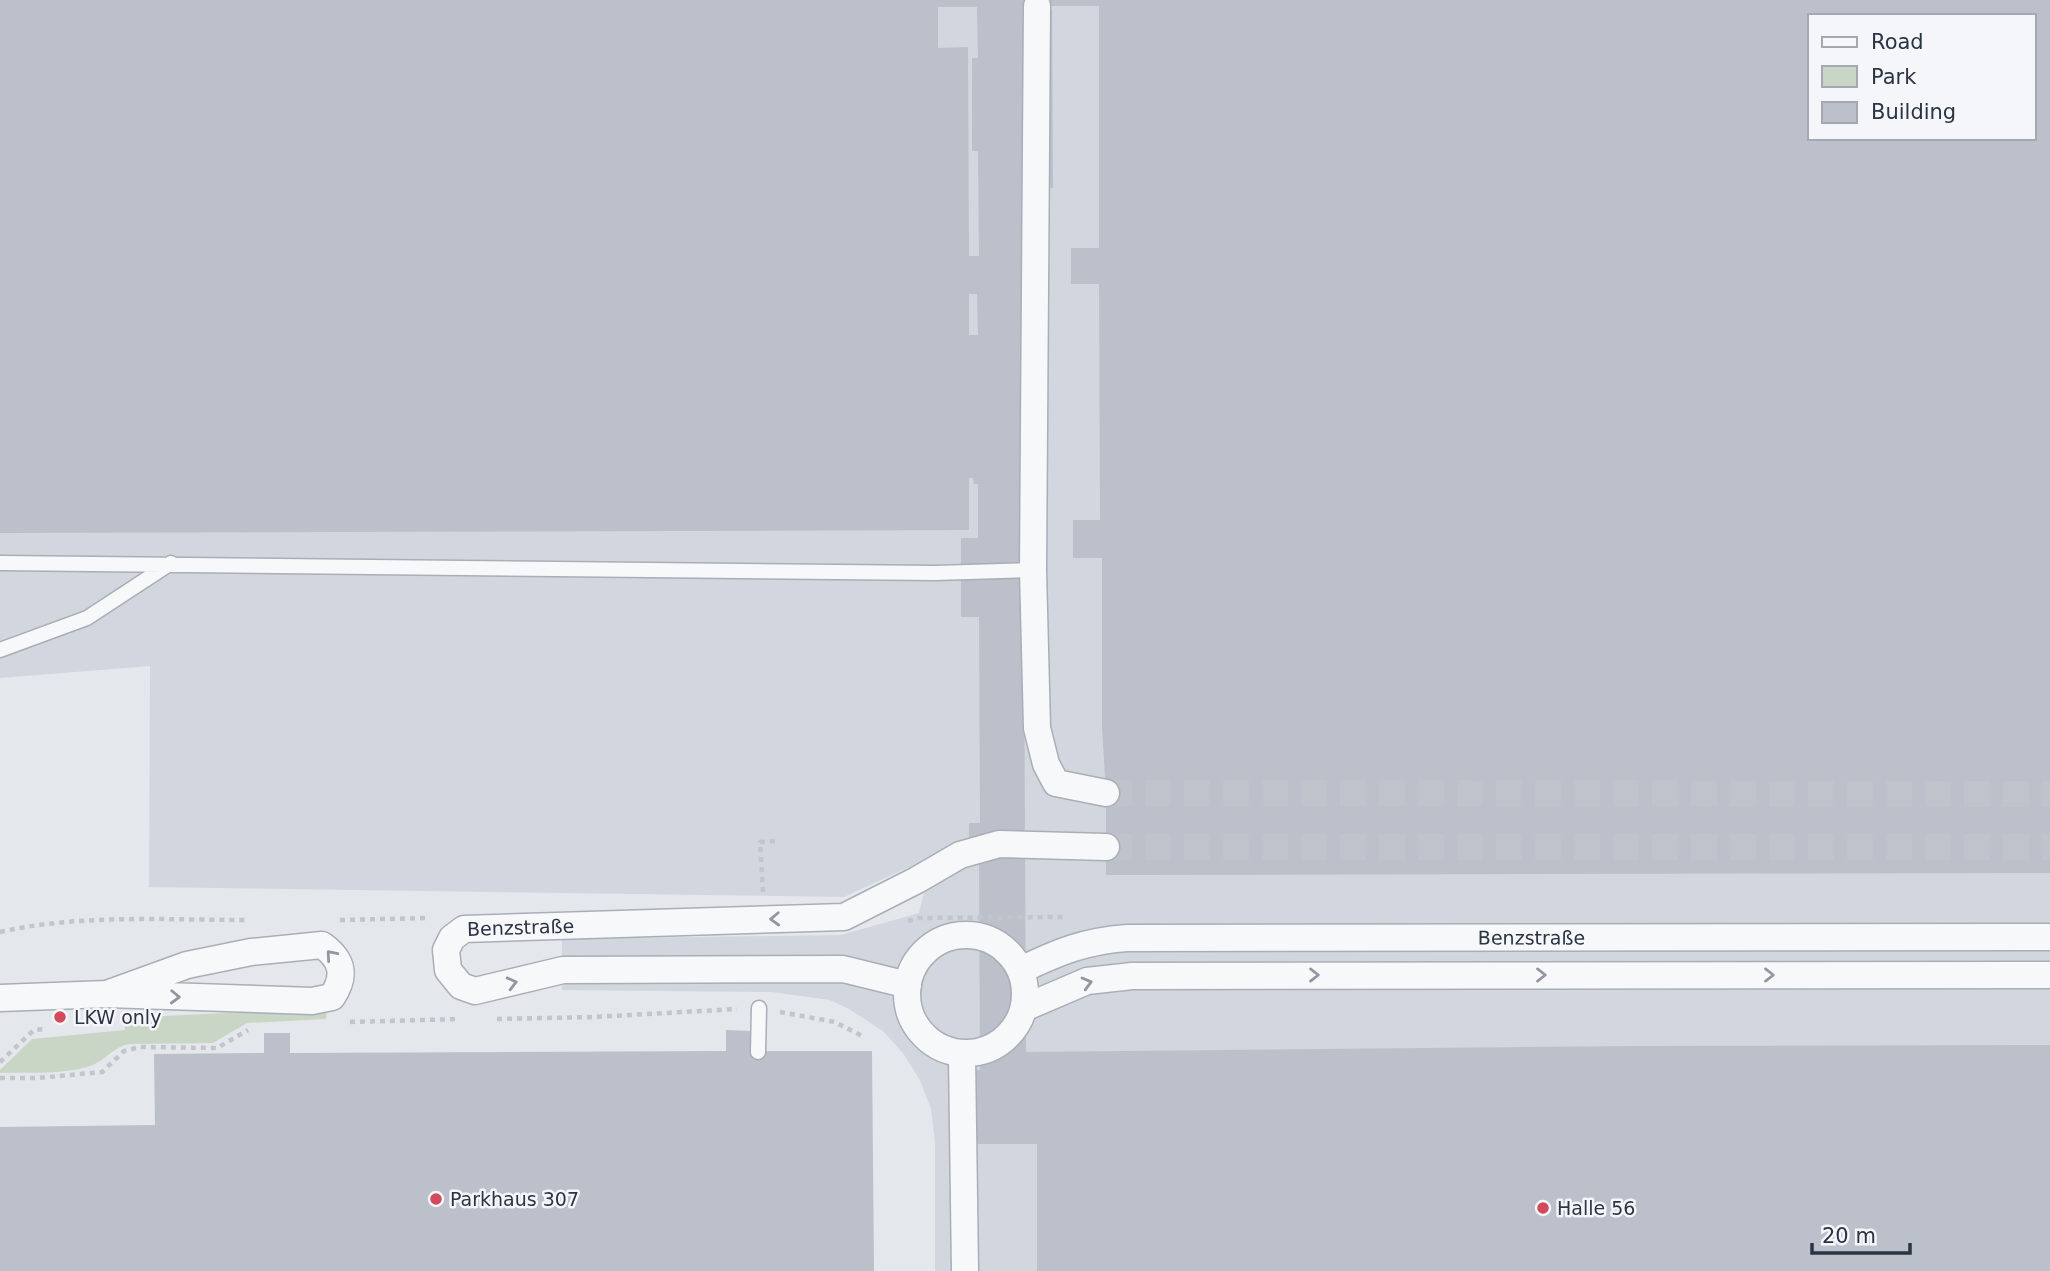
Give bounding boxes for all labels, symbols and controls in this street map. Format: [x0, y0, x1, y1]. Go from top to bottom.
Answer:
legend [1808, 14, 2036, 140]
text: Road [1871, 30, 1924, 54]
text: Park [1871, 65, 1917, 89]
text: Building [1871, 100, 1956, 124]
one-way arrow [770, 912, 781, 927]
street label: Benzstraße [467, 915, 575, 940]
street label: Benzstraße [1478, 927, 1585, 949]
one-way arrow [327, 950, 339, 963]
one-way arrow [1309, 967, 1319, 983]
one-way arrow [1536, 967, 1547, 983]
one-way arrow [1764, 967, 1774, 983]
one-way arrow [506, 977, 518, 991]
one-way arrow [1081, 977, 1093, 991]
one-way arrow [170, 989, 181, 1004]
place label: LKW only [74, 1006, 161, 1028]
marker: LKW only [52, 1009, 68, 1025]
place label: Parkhaus 307 [450, 1188, 579, 1210]
marker: Parkhaus 307 [428, 1191, 444, 1207]
place label: Halle 56 [1557, 1197, 1635, 1219]
marker: Halle 56 [1535, 1200, 1551, 1216]
scale bar [1812, 1212, 1910, 1256]
text: 20 m [1822, 1224, 1876, 1248]

